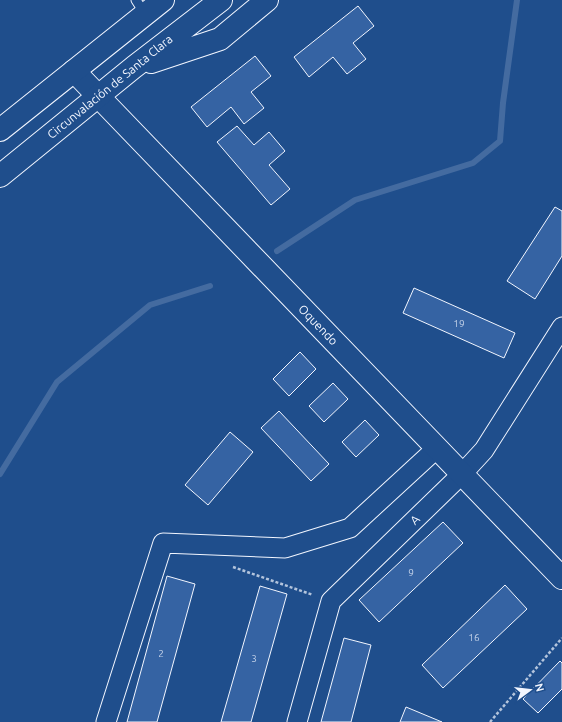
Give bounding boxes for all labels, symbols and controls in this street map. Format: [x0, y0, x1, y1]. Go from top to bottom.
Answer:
street label: Circunvalación de Santa Clara [44, 32, 175, 141]
street label: Oquendo [296, 302, 341, 347]
house number: 19 [453, 318, 465, 329]
street label: A [407, 512, 422, 527]
house number: 9 [408, 567, 414, 578]
house number: 16 [468, 632, 480, 643]
house number: 2 [158, 648, 164, 659]
house number: 3 [251, 653, 257, 664]
north arrow [510, 670, 550, 710]
text: N [533, 682, 547, 693]

